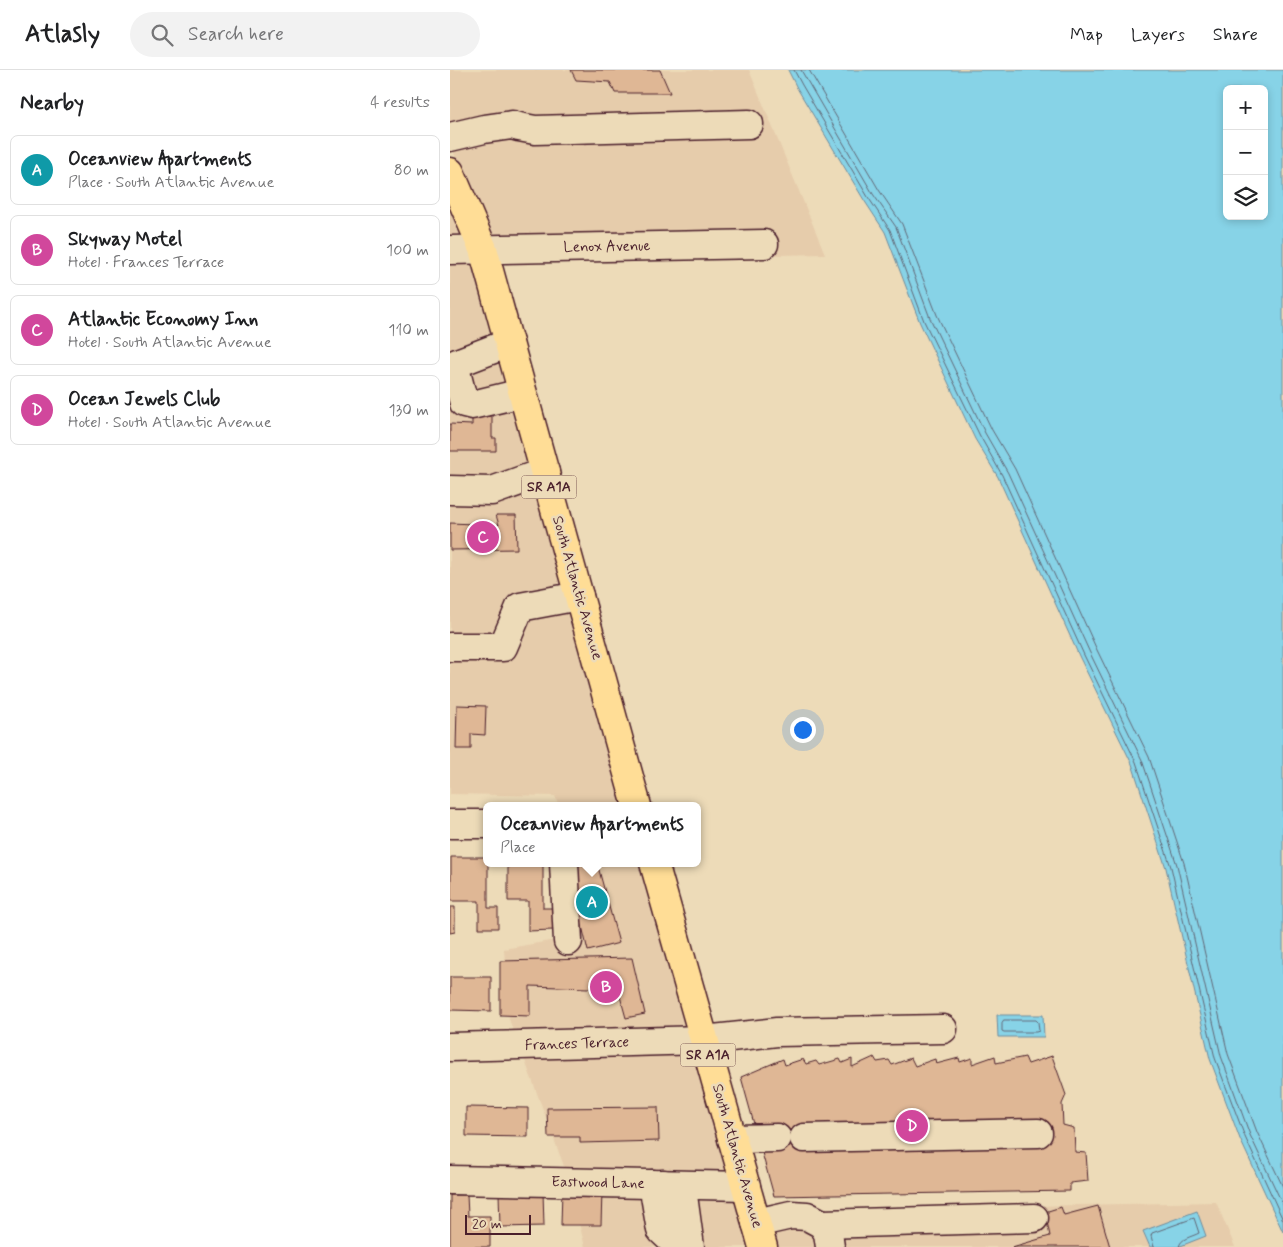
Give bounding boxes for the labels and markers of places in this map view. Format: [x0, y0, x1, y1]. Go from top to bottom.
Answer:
pin: C [467, 518, 499, 556]
pin: A [576, 883, 608, 921]
pin: B [590, 968, 622, 1006]
pin: D [896, 1107, 928, 1145]

